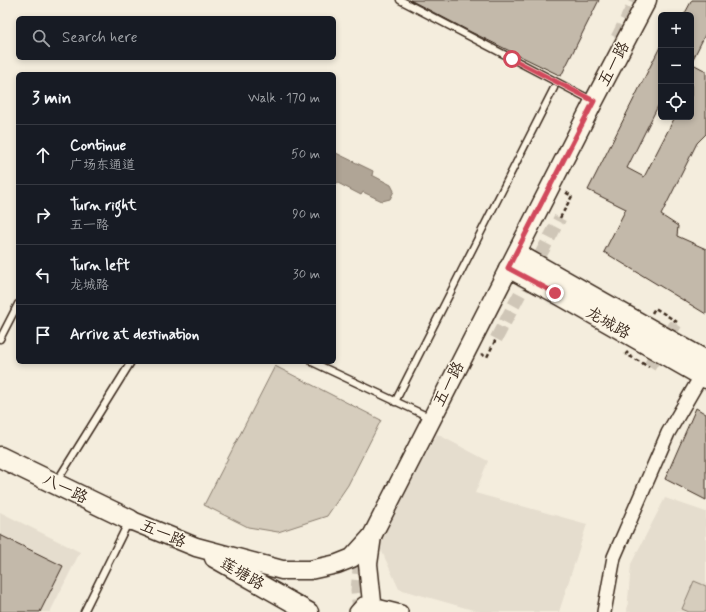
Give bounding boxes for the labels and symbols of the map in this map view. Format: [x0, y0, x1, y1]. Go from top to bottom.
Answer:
street label: 五一路 [593, 38, 635, 90]
route start [503, 50, 521, 68]
route end [546, 284, 564, 302]
street label: 龙城路 [582, 302, 634, 344]
street label: 五一路 [429, 358, 469, 410]
street label: 八一路 [39, 469, 91, 509]
street label: 五一路 [137, 515, 189, 553]
street label: 莲塘路 [216, 553, 268, 595]

